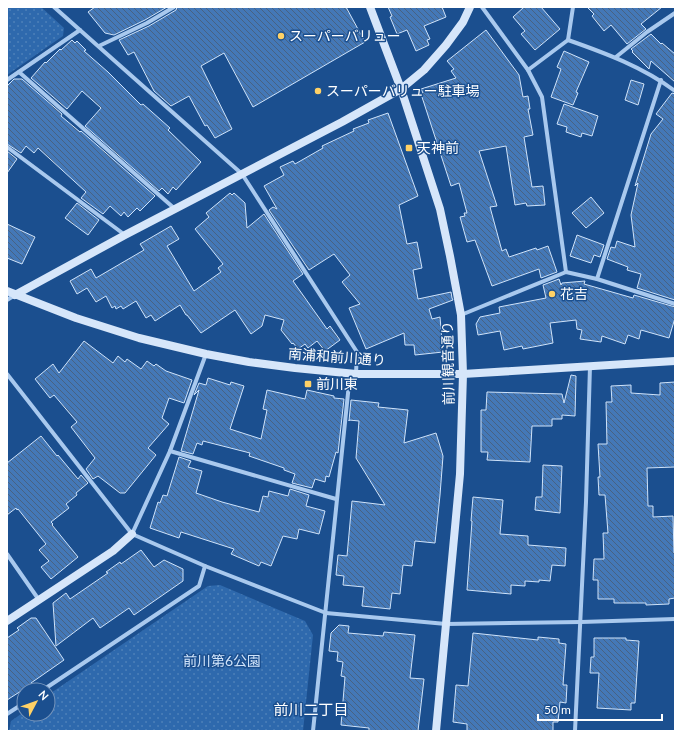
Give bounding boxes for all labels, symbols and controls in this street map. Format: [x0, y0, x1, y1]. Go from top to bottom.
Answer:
place label: スーパーバリュー [289, 27, 401, 44]
marker: スーパーバリュー [276, 31, 286, 41]
place label: スーパーバリュー駐車場 [326, 82, 480, 99]
marker: スーパーバリュー駐車場 [313, 86, 323, 96]
place label: 天神前 [417, 139, 459, 156]
marker: 天神前 [404, 143, 414, 153]
place label: 花吉 [560, 285, 588, 302]
marker: 花吉 [547, 289, 557, 299]
street label: 前川観音通り [438, 321, 457, 405]
street label: 南浦和前川通り [288, 345, 387, 368]
place label: 前川東 [316, 375, 358, 392]
marker: 前川東 [303, 379, 313, 389]
park label: 前川第6公園 [183, 652, 261, 669]
north arrow [16, 682, 56, 722]
text: N [36, 688, 52, 703]
scale bar [538, 696, 662, 722]
district label: 前川二丁目 [273, 700, 349, 718]
text: 50 m [544, 702, 571, 717]

